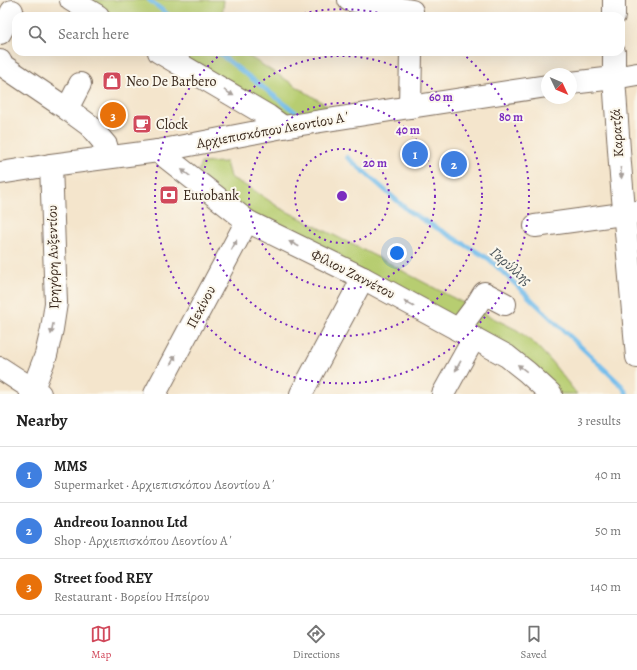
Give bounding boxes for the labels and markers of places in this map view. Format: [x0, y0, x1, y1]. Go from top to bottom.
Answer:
shop icon: Neo De Barbero [101, 70, 123, 92]
place label: Neo De Barbero [126, 72, 217, 91]
pin: 3 [100, 100, 126, 130]
cafe icon: Clock [131, 113, 153, 135]
place label: Clock [156, 115, 188, 134]
pin: 1 [402, 139, 428, 169]
pin: 2 [441, 149, 467, 179]
bank icon: Eurobank [158, 184, 180, 206]
place label: Eurobank [183, 186, 239, 205]
centre of rings [335, 189, 349, 203]

